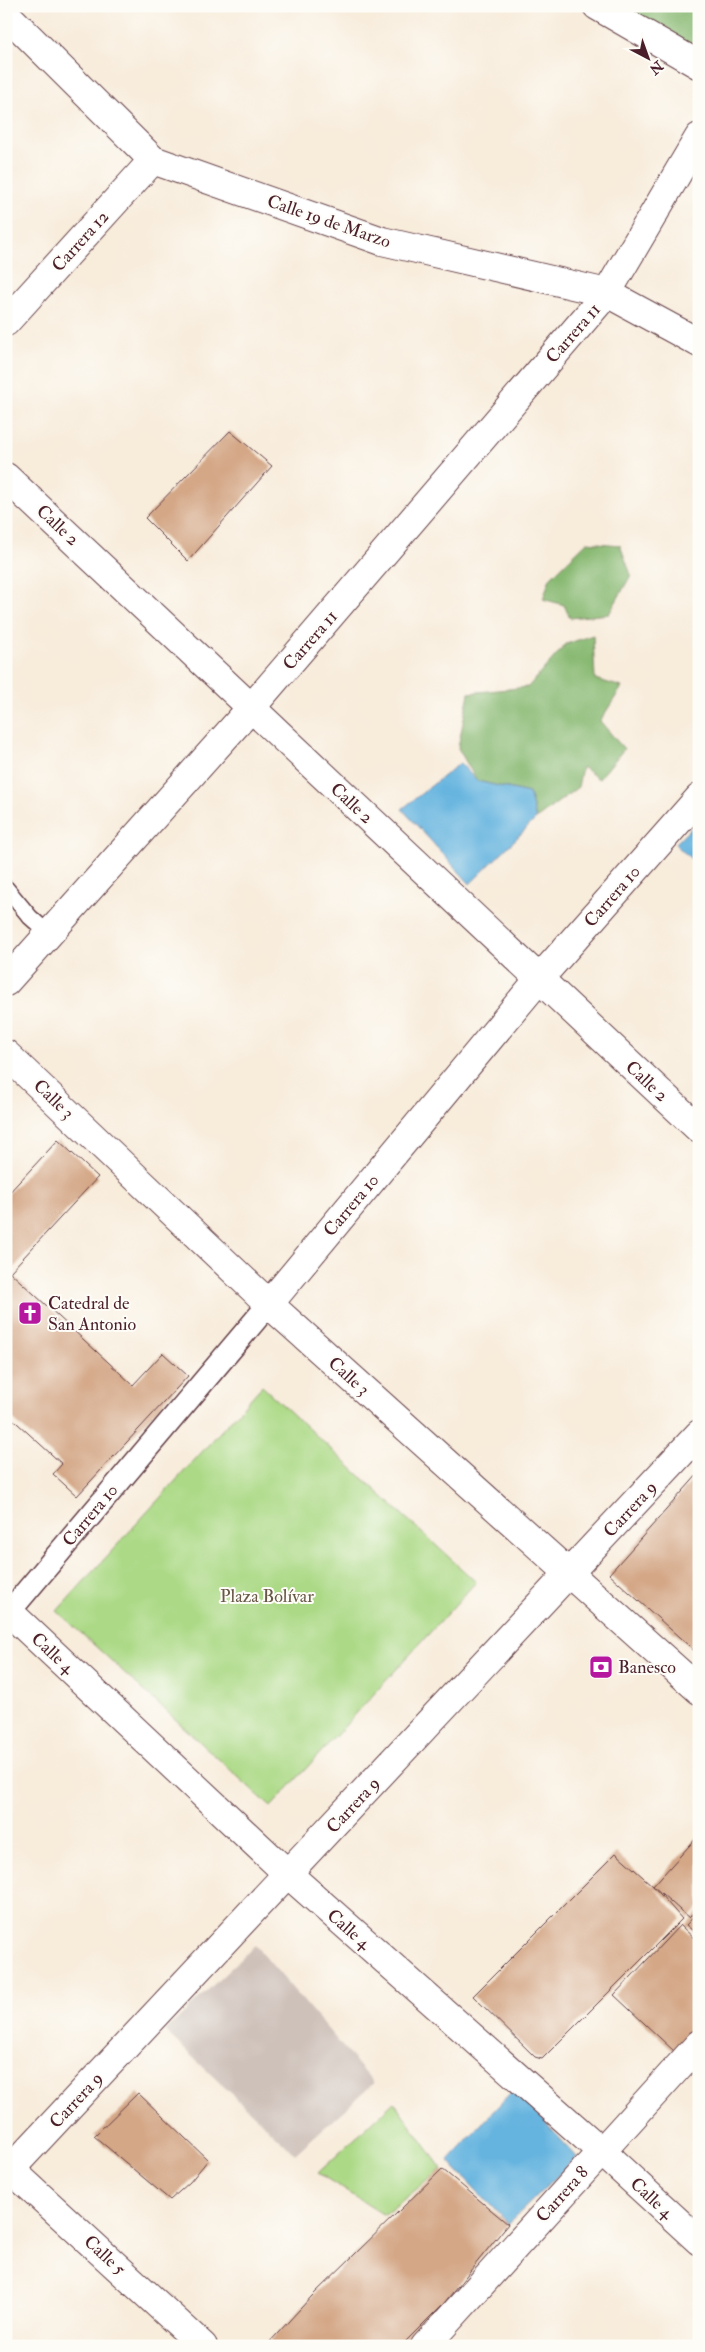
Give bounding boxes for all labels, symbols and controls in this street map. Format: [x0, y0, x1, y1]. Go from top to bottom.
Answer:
north arrow [622, 32, 672, 82]
text: N [646, 56, 667, 78]
street label: Calle 19 de Marzo [264, 190, 394, 254]
street label: Carrera 12 [47, 206, 114, 277]
street label: Carrera 11 [541, 299, 606, 368]
street label: Calle 2 [31, 500, 84, 551]
street label: Carrera 11 [278, 606, 343, 675]
street label: Calle 2 [325, 778, 378, 829]
street label: Carrera 10 [579, 861, 646, 932]
street label: Calle 2 [620, 1056, 673, 1107]
street label: Calle 3 [28, 1074, 79, 1124]
street label: Carrera 10 [319, 1169, 384, 1241]
place label: Catedral de San Antonio [48, 1292, 137, 1336]
church icon: Catedral de San Antonio [17, 1300, 43, 1326]
street label: Calle 3 [323, 1352, 374, 1401]
street label: Carrera 9 [599, 1476, 662, 1542]
street label: Carrera 10 [58, 1479, 123, 1551]
park label: Plaza Bolívar [220, 1585, 314, 1608]
street label: Calle 4 [26, 1628, 80, 1680]
bank icon: Banesco [588, 1654, 614, 1680]
place label: Banesco [618, 1656, 676, 1679]
street label: Carrera 9 [322, 1772, 385, 1838]
street label: Calle 4 [322, 1904, 376, 1956]
street label: Carrera 9 [45, 2067, 108, 2133]
street label: Carrera 8 [531, 2161, 594, 2227]
street label: Calle 4 [625, 2173, 679, 2225]
street label: Calle 5 [79, 2230, 130, 2281]

